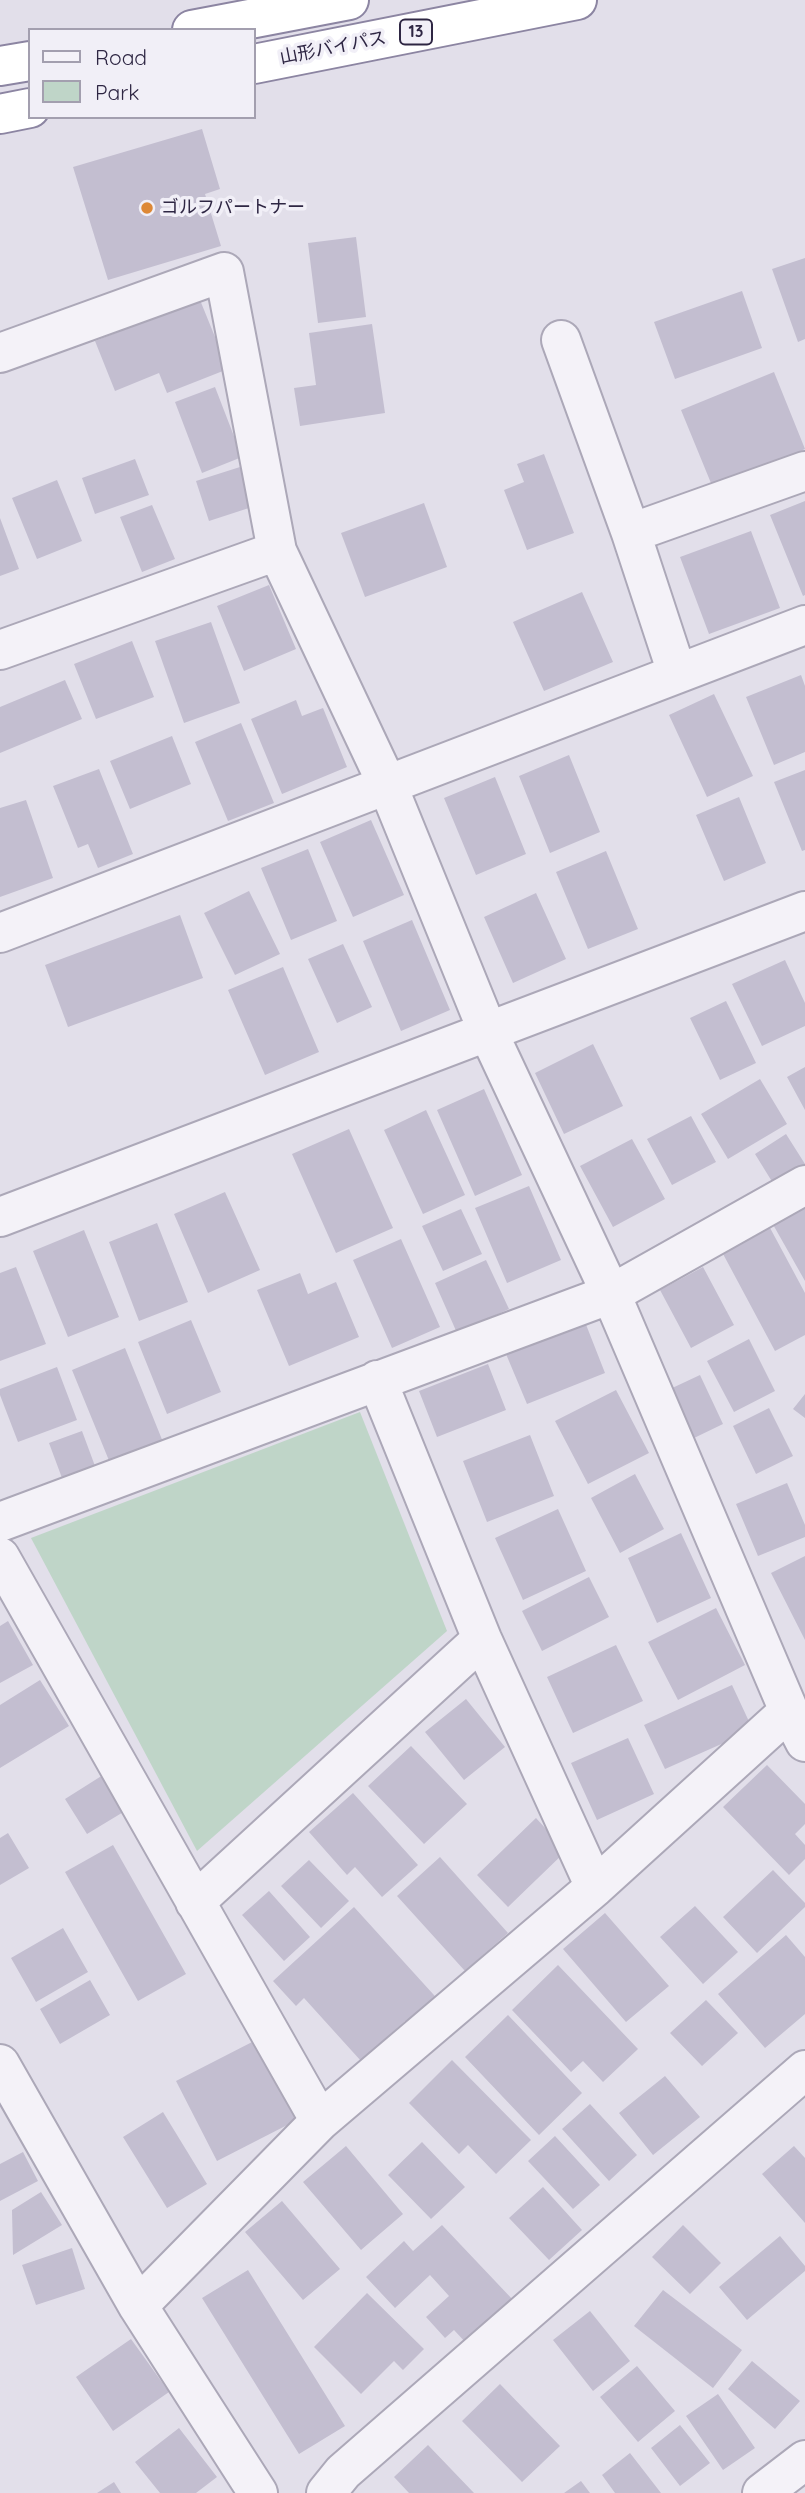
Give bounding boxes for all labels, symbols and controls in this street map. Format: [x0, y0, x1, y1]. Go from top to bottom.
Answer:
road number: 13 [400, 20, 432, 44]
street label: 山形バイパス [278, 27, 388, 69]
legend [28, 28, 256, 119]
text: Road [95, 44, 147, 70]
text: Park [95, 79, 139, 105]
place label: ゴルフパートナー [161, 197, 305, 219]
marker: ゴルフパートナー [139, 200, 155, 216]

